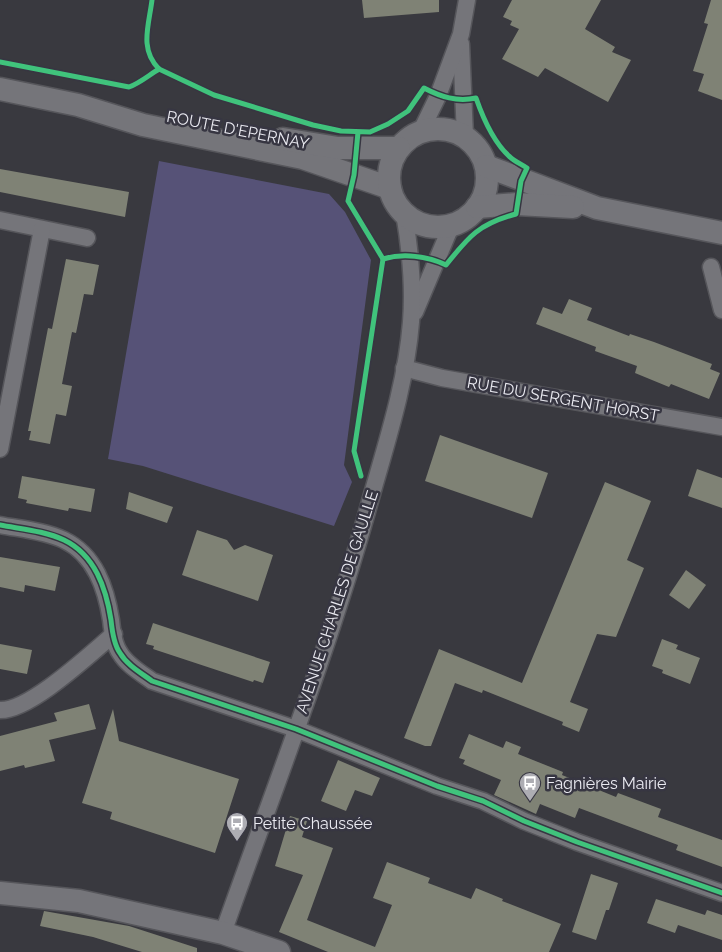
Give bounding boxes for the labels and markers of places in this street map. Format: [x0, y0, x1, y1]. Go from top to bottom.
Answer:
bus stop icon: Fagnières Mairie [518, 771, 542, 802]
place label: Fagnières Mairie [546, 774, 666, 793]
bus stop icon: Petite Chaussée [225, 811, 249, 842]
place label: Petite Chaussée [253, 814, 372, 833]

